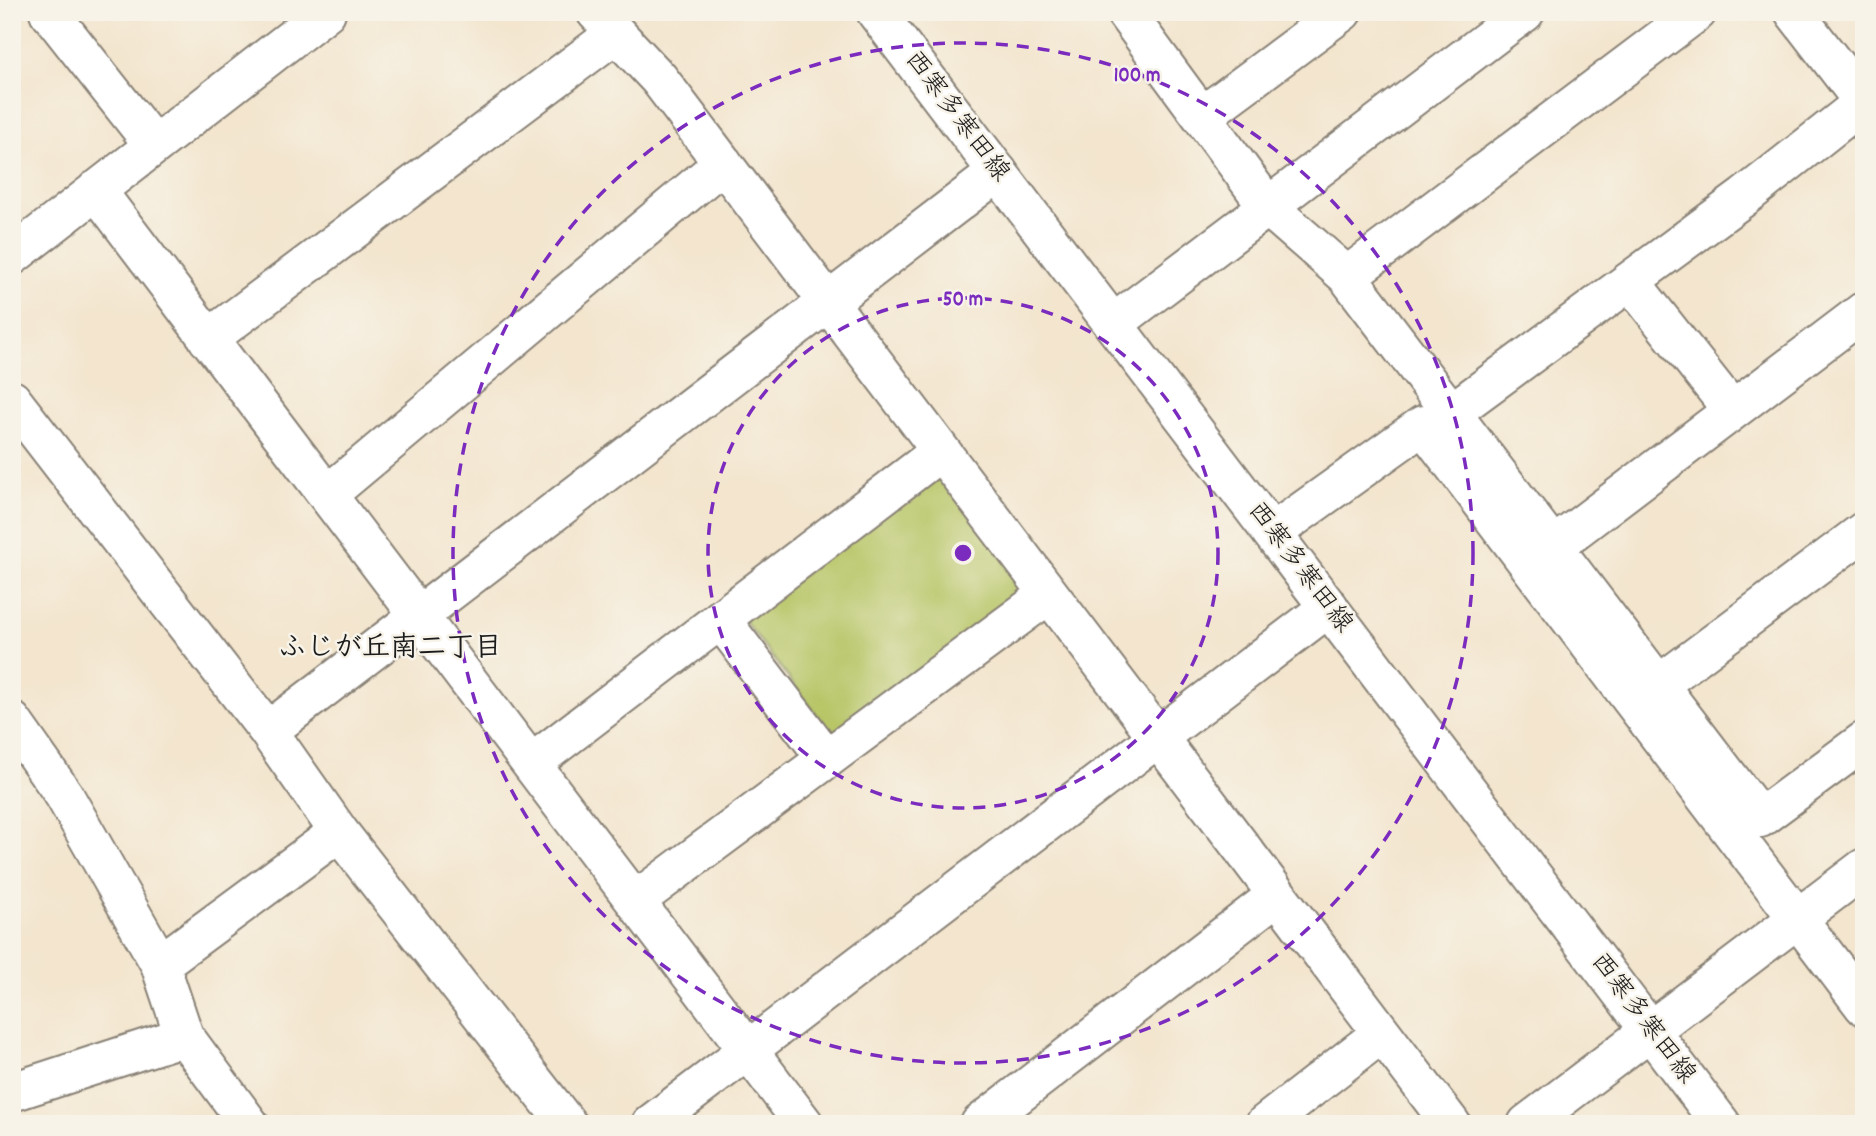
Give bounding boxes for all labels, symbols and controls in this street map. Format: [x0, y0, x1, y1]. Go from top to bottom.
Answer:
street label: 西寒多寒田線 [894, 44, 1018, 190]
text: 100 m [1114, 62, 1160, 92]
text: 50 m [943, 286, 983, 316]
street label: 西寒多寒田線 [1237, 495, 1361, 641]
centre of rings [951, 541, 975, 565]
district label: ふじが丘南二丁目 [278, 630, 502, 670]
street label: 西寒多寒田線 [1580, 946, 1704, 1092]

